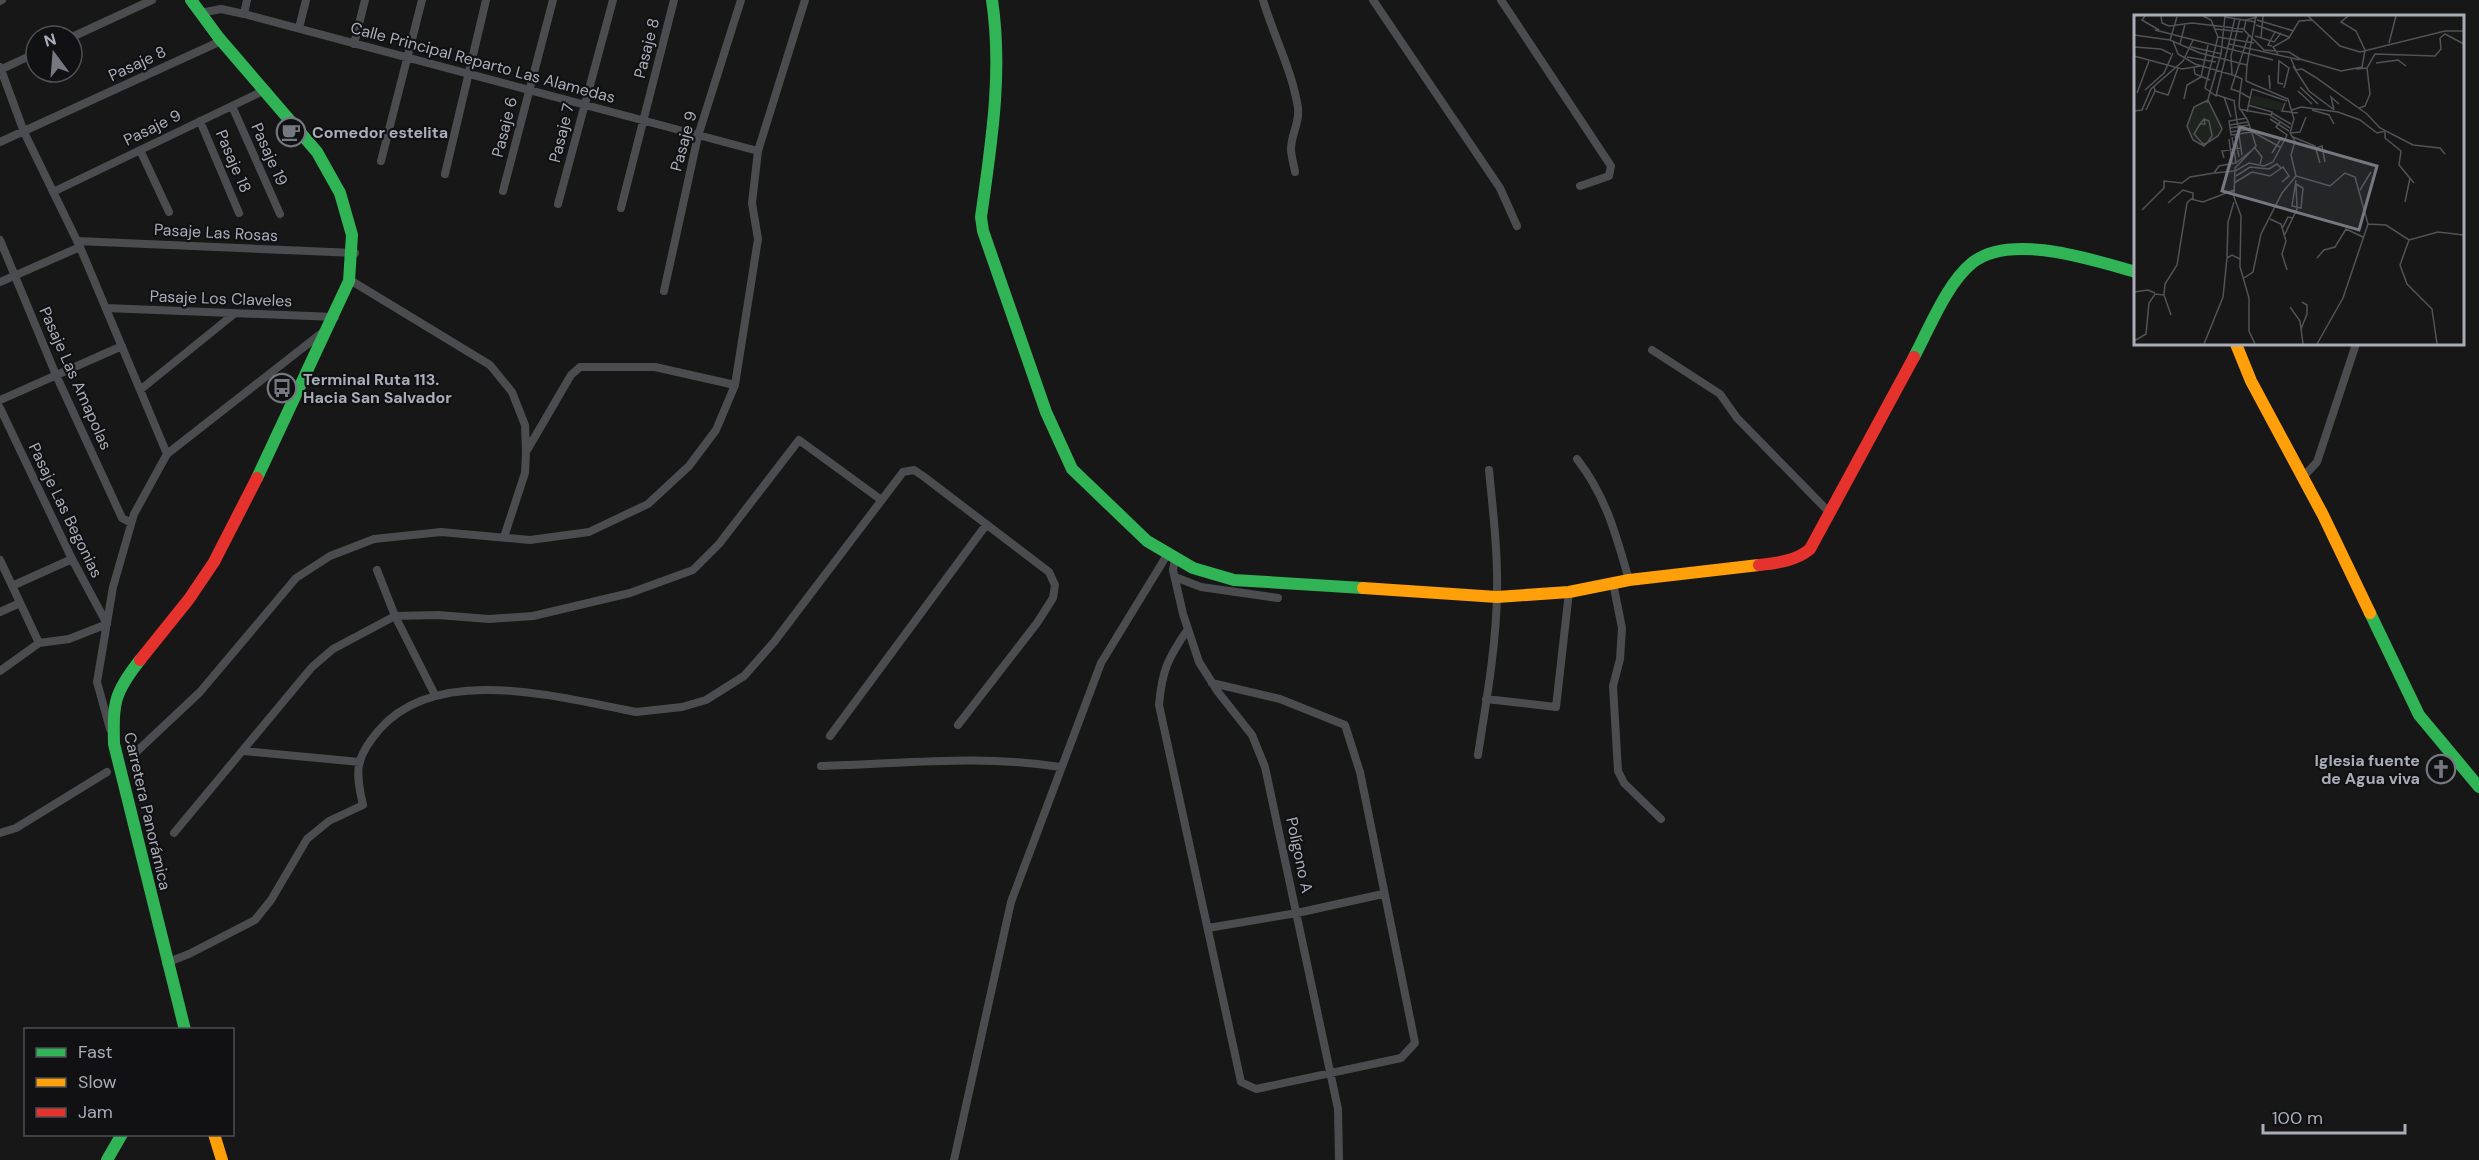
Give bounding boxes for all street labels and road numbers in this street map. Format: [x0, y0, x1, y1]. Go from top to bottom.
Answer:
street label: Pasaje 8 [629, 16, 664, 80]
street label: Calle Principal Reparto Las Alamedas [348, 17, 618, 108]
street label: Pasaje 8 [105, 41, 169, 86]
street label: Pasaje 6 [487, 95, 522, 160]
street label: Pasaje 7 [544, 101, 579, 165]
street label: Pasaje 9 [120, 105, 185, 150]
street label: Pasaje 9 [665, 109, 702, 174]
street label: Pasaje 19 [246, 120, 293, 189]
street label: Pasaje 18 [211, 127, 256, 196]
street label: Pasaje Las Rosas [153, 219, 279, 246]
street label: Pasaje Los Claveles [149, 286, 293, 311]
street label: Pasaje Las Amapolas [35, 303, 117, 453]
street label: Pasaje Las Begonias [24, 439, 107, 581]
street label: Carretera Panorámica [119, 730, 176, 892]
street label: Polígono A [1281, 815, 1318, 895]

